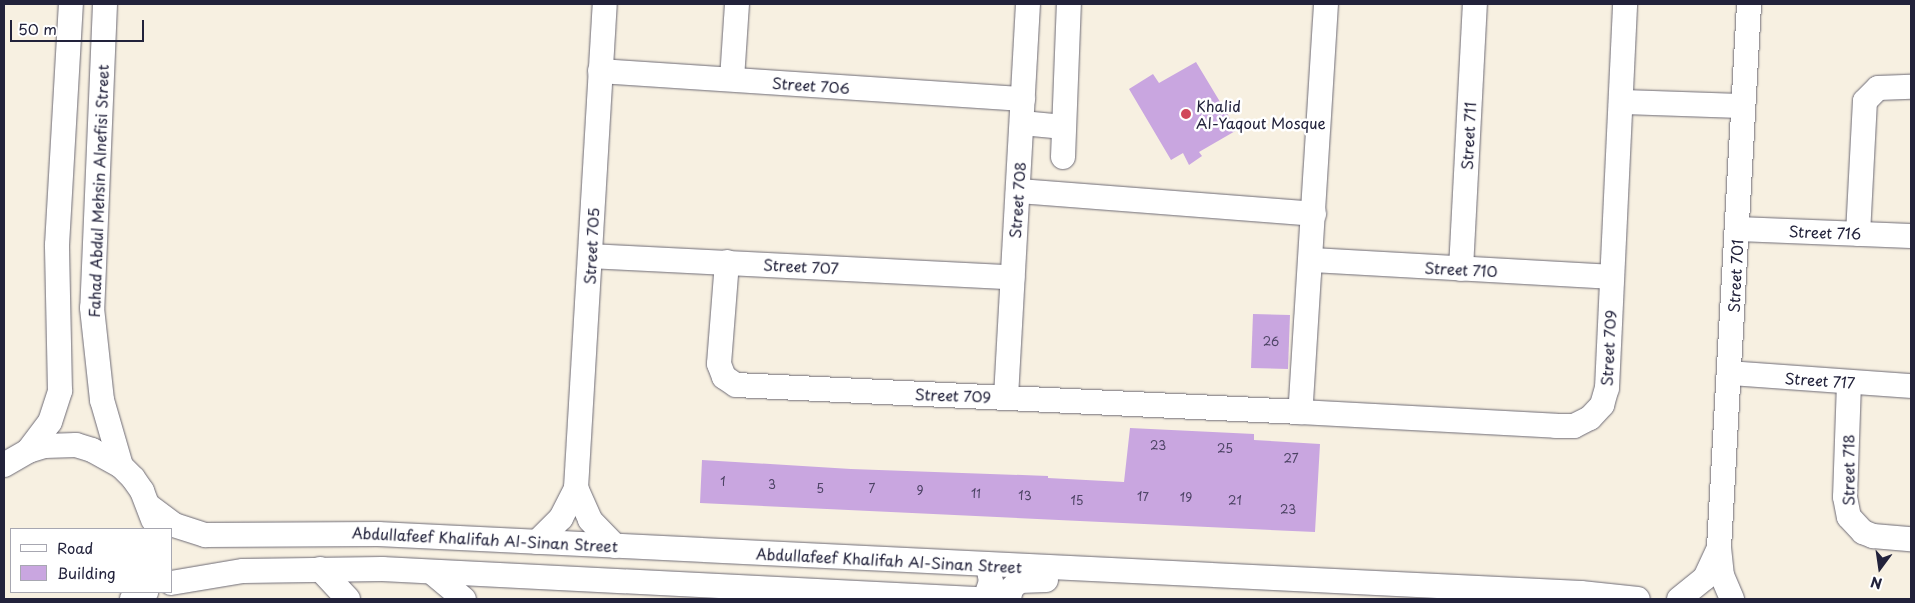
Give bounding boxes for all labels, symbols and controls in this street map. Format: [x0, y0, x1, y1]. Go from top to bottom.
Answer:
scale bar [12, 10, 146, 42]
text: 50 m [18, 17, 57, 40]
street label: Fahad Abdul Mehsin Alnefisi Street [85, 64, 111, 318]
street label: Street 706 [771, 73, 851, 97]
place label: Khalid Al-Yaqout Mosque [1196, 96, 1326, 131]
street label: Street 711 [1457, 101, 1479, 171]
marker: Khalid Al-Yaqout Mosque [1180, 108, 1192, 120]
street label: Street 708 [1005, 160, 1029, 240]
street label: Street 705 [580, 206, 602, 286]
street label: Street 716 [1788, 222, 1862, 242]
street label: Street 701 [1724, 238, 1746, 314]
street label: Street 707 [762, 255, 840, 277]
street label: Street 710 [1423, 258, 1499, 280]
street label: Street 709 [1597, 309, 1619, 387]
house number: 26 [1263, 335, 1279, 349]
street label: Street 717 [1783, 369, 1857, 391]
street label: Street 709 [914, 385, 992, 405]
street label: Street 718 [1839, 433, 1857, 507]
house number: 23 [1150, 439, 1166, 453]
house number: 25 [1217, 442, 1233, 456]
house number: 27 [1284, 452, 1298, 466]
house number: 1 [720, 475, 726, 489]
house number: 3 [768, 478, 776, 492]
house number: 5 [816, 482, 824, 496]
house number: 7 [869, 482, 875, 496]
house number: 9 [916, 484, 924, 498]
house number: 11 [971, 487, 981, 501]
house number: 13 [1018, 489, 1032, 503]
house number: 17 [1137, 490, 1149, 504]
house number: 19 [1180, 491, 1192, 505]
house number: 15 [1070, 494, 1084, 508]
house number: 21 [1228, 494, 1242, 508]
house number: 23 [1280, 503, 1296, 517]
street label: Abdullafeef Khalifah Al-Sinan Street [351, 523, 619, 555]
legend [10, 528, 172, 593]
text: Road [57, 536, 93, 559]
north arrow [1855, 543, 1905, 593]
street label: Abdullafeef Khalifah Al-Sinan Street [755, 544, 1023, 576]
text: Building [57, 561, 116, 584]
text: N [1868, 572, 1884, 595]

